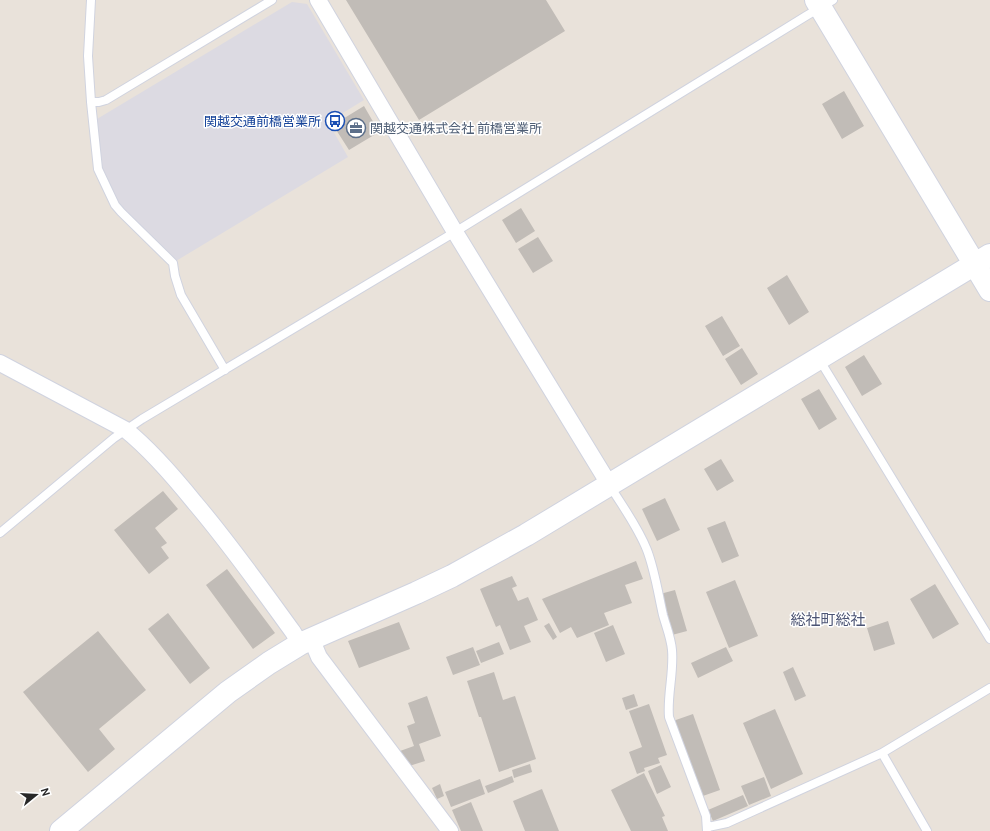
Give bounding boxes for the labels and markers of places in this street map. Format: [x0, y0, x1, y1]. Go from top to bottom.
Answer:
bus stop icon: 関越交通前橋営業所 [324, 110, 346, 132]
place label: 関越交通前橋営業所 [204, 113, 321, 129]
office icon: 関越交通株式会社 前橋営業所 [345, 117, 367, 139]
place label: 関越交通株式会社 前橋営業所 [370, 120, 542, 136]

